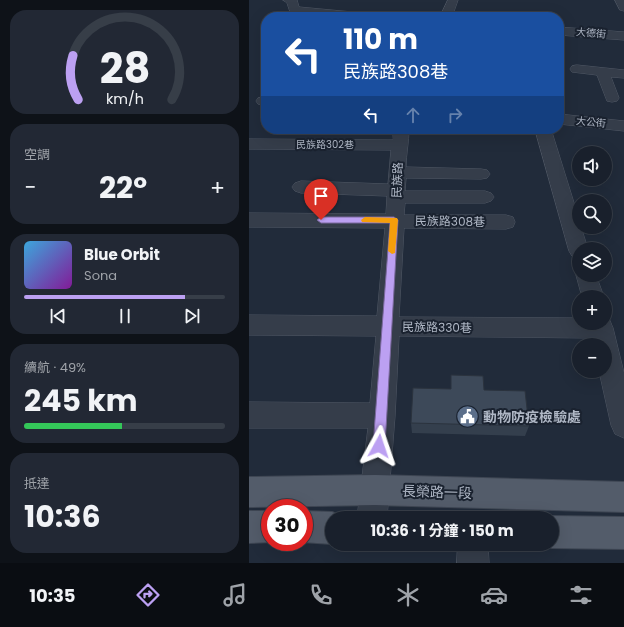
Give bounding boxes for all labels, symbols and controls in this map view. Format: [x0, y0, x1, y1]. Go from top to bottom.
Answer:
text: 110 m [343, 20, 418, 59]
street label: 大德街 [575, 24, 607, 42]
icon: left [277, 28, 329, 80]
text: 28 [99, 39, 150, 98]
text: 民族路308巷 [343, 59, 448, 84]
text: km/h [105, 89, 144, 109]
icon: left [360, 104, 382, 126]
icon: ahead [402, 104, 424, 126]
icon: right [444, 104, 466, 126]
street label: 大公街 [575, 113, 607, 131]
street label: 民族路302巷 [296, 137, 354, 152]
text: 空調 [24, 145, 50, 164]
map controls [572, 146, 612, 378]
button: sound [572, 146, 612, 186]
street label: 民族路 [388, 162, 406, 198]
text: 22° [99, 166, 147, 209]
text: − [24, 172, 36, 203]
text: + [210, 172, 225, 203]
pin [304, 179, 338, 220]
icon: arrive [310, 185, 332, 207]
button: search [572, 194, 612, 234]
street label: 民族路308巷 [415, 212, 485, 230]
button: layers [572, 242, 612, 282]
text: Blue Orbit [84, 244, 160, 265]
text: Sona [84, 266, 117, 285]
button: + [572, 290, 612, 330]
icon: previous [47, 305, 69, 327]
icon: pause [114, 305, 136, 327]
icon: next [181, 305, 203, 327]
street label: 民族路330巷 [402, 318, 472, 336]
button: − [572, 338, 612, 378]
text: 續航 · 49% [24, 358, 86, 377]
text: 245 km [24, 379, 138, 422]
public building icon: 動物防疫檢驗處 [455, 404, 481, 430]
place label: 動物防疫檢驗處 [483, 407, 581, 427]
position arrow [358, 425, 400, 467]
text: 抵達 [24, 474, 50, 493]
street label: 長榮路一段 [402, 481, 472, 503]
text: 10:36 [24, 495, 101, 538]
speed limit sign: 30 [261, 499, 313, 551]
text: 10:36 · 1 分鐘 · 150 m [370, 520, 514, 541]
icon: directions [134, 581, 162, 609]
icon: music [221, 581, 249, 609]
icon: phone [307, 581, 335, 609]
icon: climate [394, 581, 422, 609]
icon: car [480, 581, 508, 609]
icon: filters [567, 581, 595, 609]
text: 10:35 [29, 583, 75, 608]

